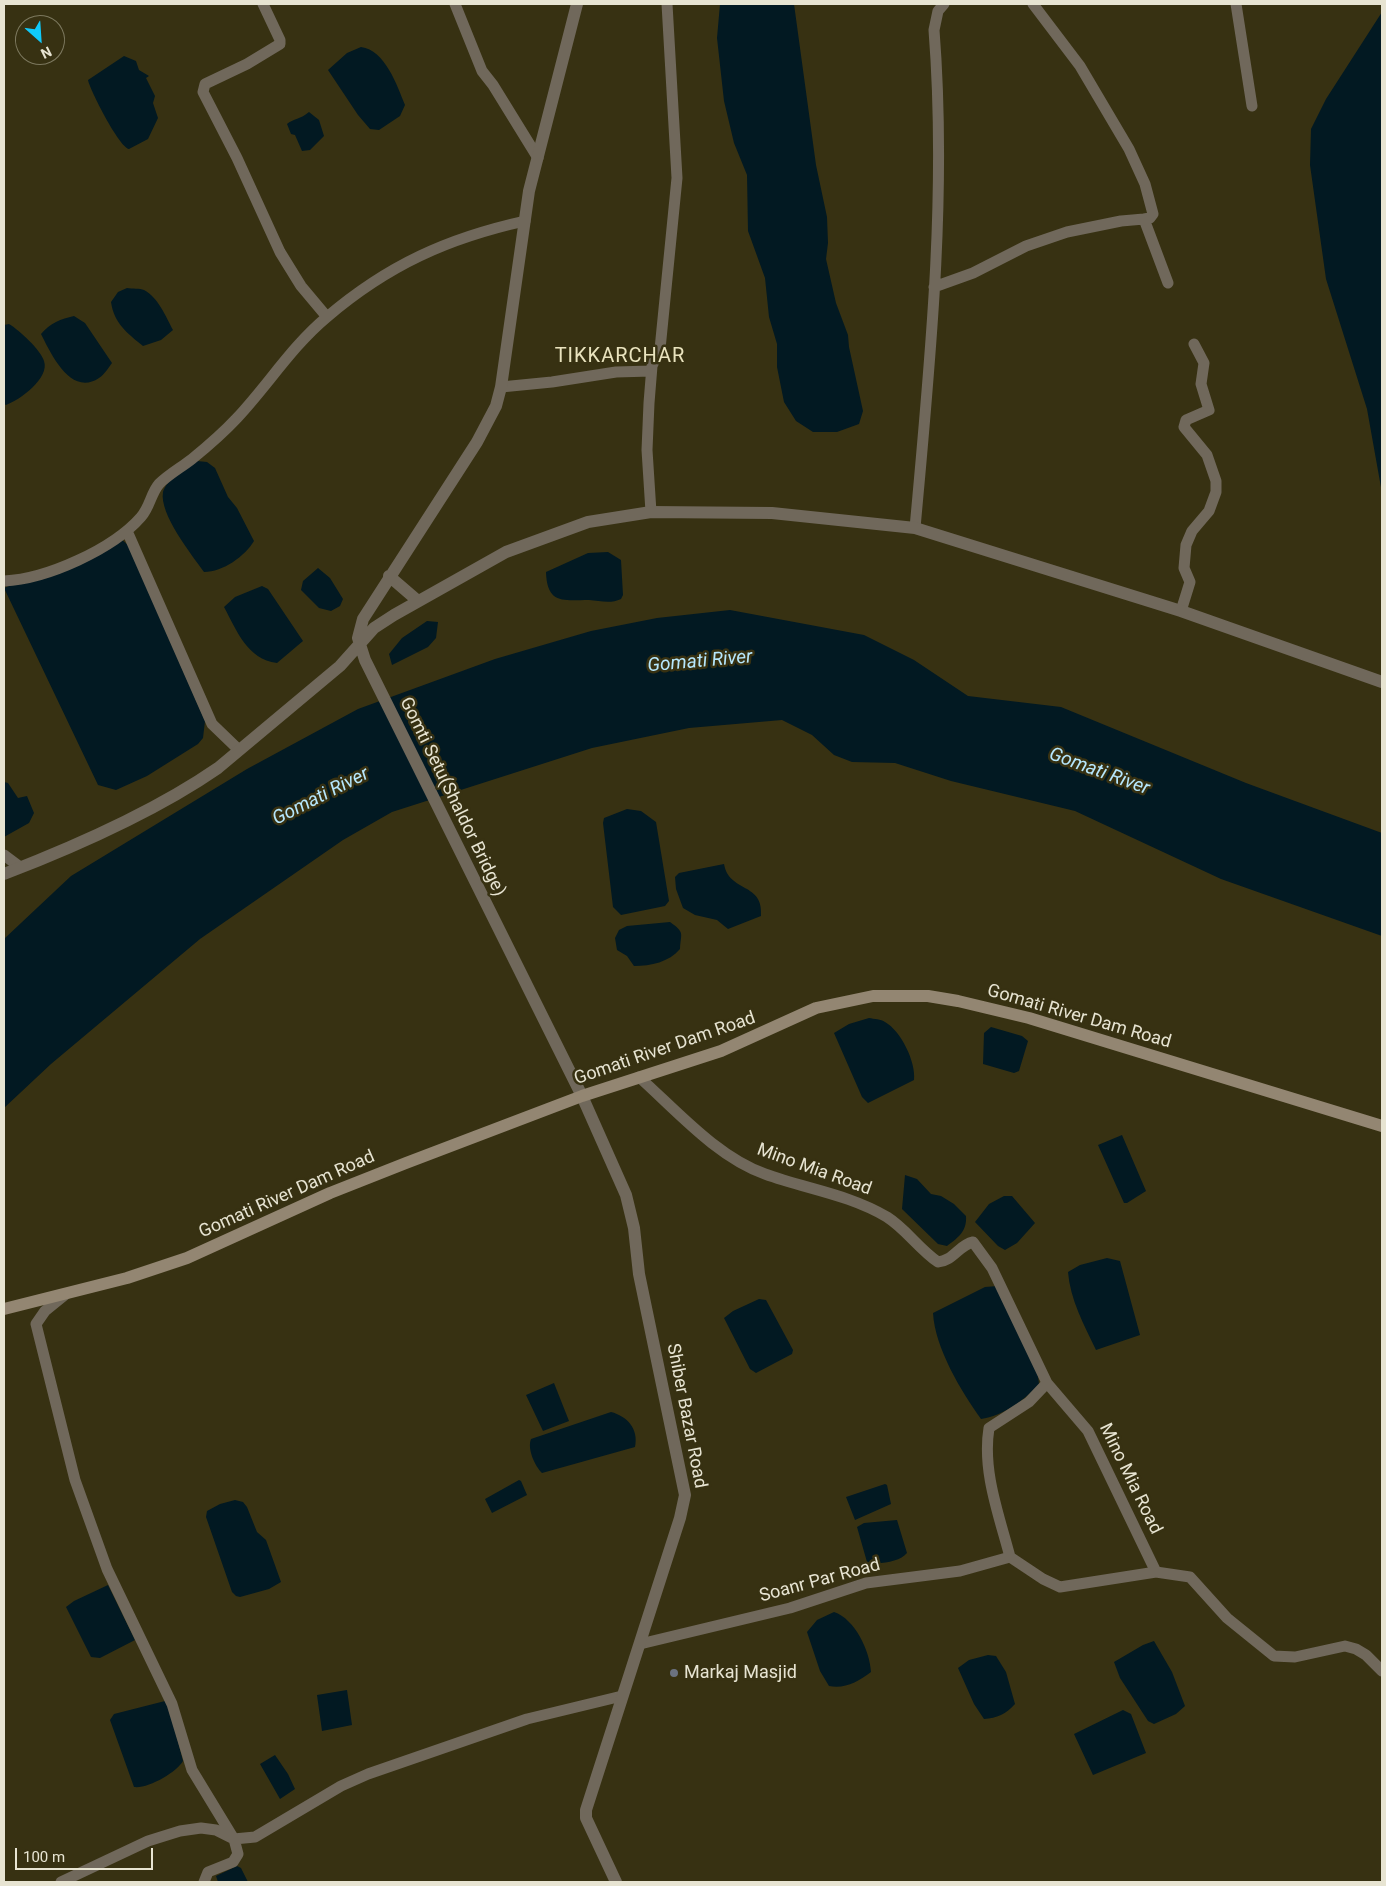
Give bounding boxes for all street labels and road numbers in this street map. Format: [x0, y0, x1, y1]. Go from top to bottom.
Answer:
street label: Gomti Setu(Shaldor Bridge) [394, 694, 510, 900]
street label: Gomati River Dam Road [985, 980, 1173, 1054]
street label: Gomati River Dam Road [572, 1008, 758, 1090]
street label: Mino Mia Road [754, 1139, 874, 1201]
street label: Gomati River Dam Road [196, 1146, 378, 1244]
street label: Shiber Bazar Road [661, 1342, 711, 1490]
street label: Mino Mia Road [1094, 1420, 1166, 1538]
street label: Soanr Par Road [757, 1555, 883, 1607]

